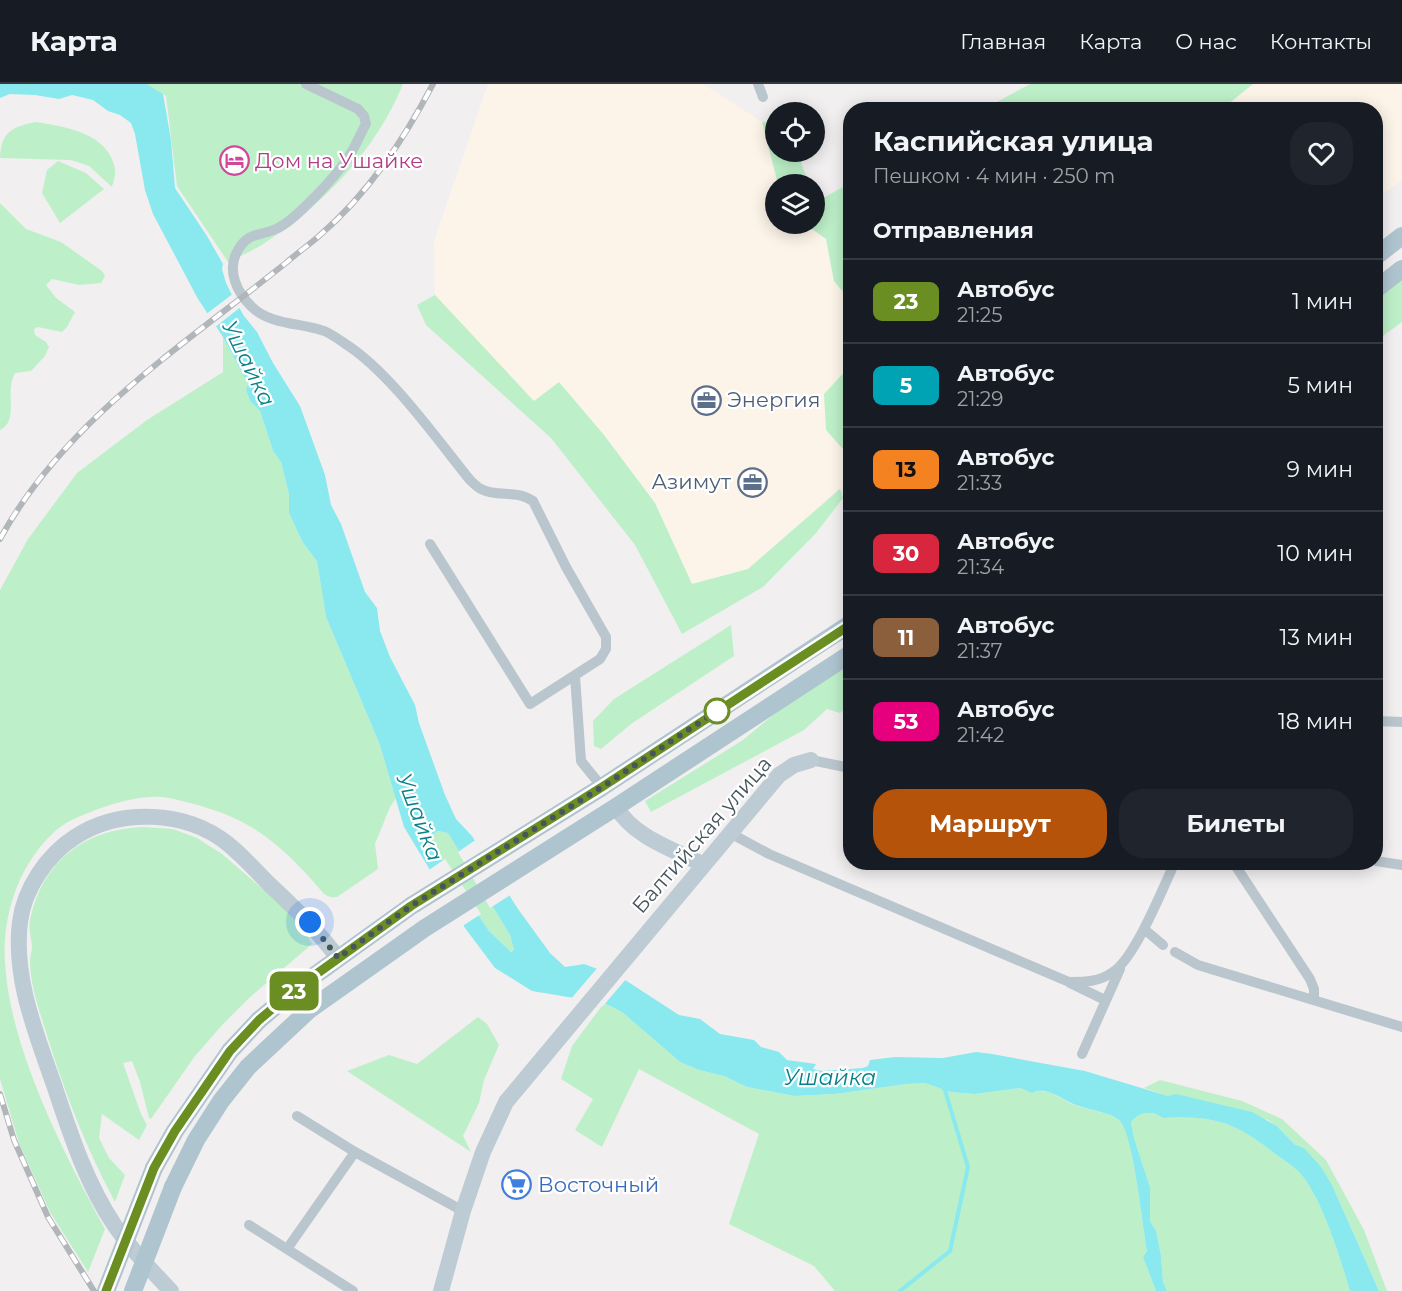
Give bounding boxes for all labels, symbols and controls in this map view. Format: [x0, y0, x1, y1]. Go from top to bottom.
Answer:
text: Карта [30, 24, 118, 58]
text: Главная [960, 29, 1046, 54]
text: Карта [1079, 29, 1142, 54]
text: О нас [1175, 29, 1237, 54]
text: Контакты [1270, 29, 1372, 54]
map controls [765, 102, 825, 234]
button: locate [765, 102, 825, 162]
button: heart [1290, 122, 1353, 185]
text: Каспийская улица [873, 124, 1153, 158]
hotel icon: Дом на Ушайке [218, 145, 250, 177]
place label: Дом на Ушайке [255, 148, 423, 173]
text: Пешком · 4 мин · 250 m [873, 164, 1115, 188]
button: layers [765, 174, 825, 234]
text: Отправления [873, 217, 1034, 244]
text: Автобус [957, 276, 1055, 303]
text: 1 мин [1292, 288, 1353, 315]
text: 23 [894, 289, 918, 314]
text: 21:25 [957, 303, 1003, 327]
water label: Ушайка [216, 316, 281, 411]
text: Автобус [957, 360, 1055, 387]
text: 5 мин [1287, 372, 1353, 399]
text: 5 [900, 373, 912, 398]
office icon: Энергия [690, 384, 722, 416]
place label: Энергия [727, 387, 821, 412]
text: 21:29 [957, 387, 1003, 411]
text: Автобус [957, 444, 1055, 471]
text: 9 мин [1286, 456, 1353, 483]
text: 13 [896, 457, 916, 482]
office icon: Азимут [736, 466, 768, 498]
place label: Азимут [651, 469, 731, 494]
text: 21:33 [957, 471, 1002, 495]
text: Автобус [957, 528, 1055, 555]
text: 10 мин [1277, 540, 1353, 567]
text: 30 [893, 541, 919, 566]
text: 21:34 [957, 555, 1004, 579]
text: Автобус [957, 612, 1055, 639]
text: 13 мин [1280, 624, 1353, 651]
text: 11 [898, 625, 914, 650]
text: 21:37 [957, 639, 1003, 663]
text: Автобус [957, 696, 1055, 723]
unlabelled marker [704, 698, 730, 724]
text: 18 мин [1278, 708, 1353, 735]
text: 53 [894, 709, 918, 734]
text: 21:42 [957, 723, 1004, 747]
street label: Балтийская улица [627, 751, 776, 918]
water label: Ушайка [390, 769, 449, 865]
button: Маршрут [873, 789, 1107, 858]
button: Билеты [1119, 789, 1353, 858]
your location [295, 907, 325, 937]
line badge: 23 [267, 972, 321, 1010]
text: 23 [282, 979, 306, 1004]
water label: Ушайка [784, 1064, 876, 1091]
supermarket icon: Восточный [501, 1169, 533, 1201]
place label: Восточный [538, 1172, 659, 1197]

